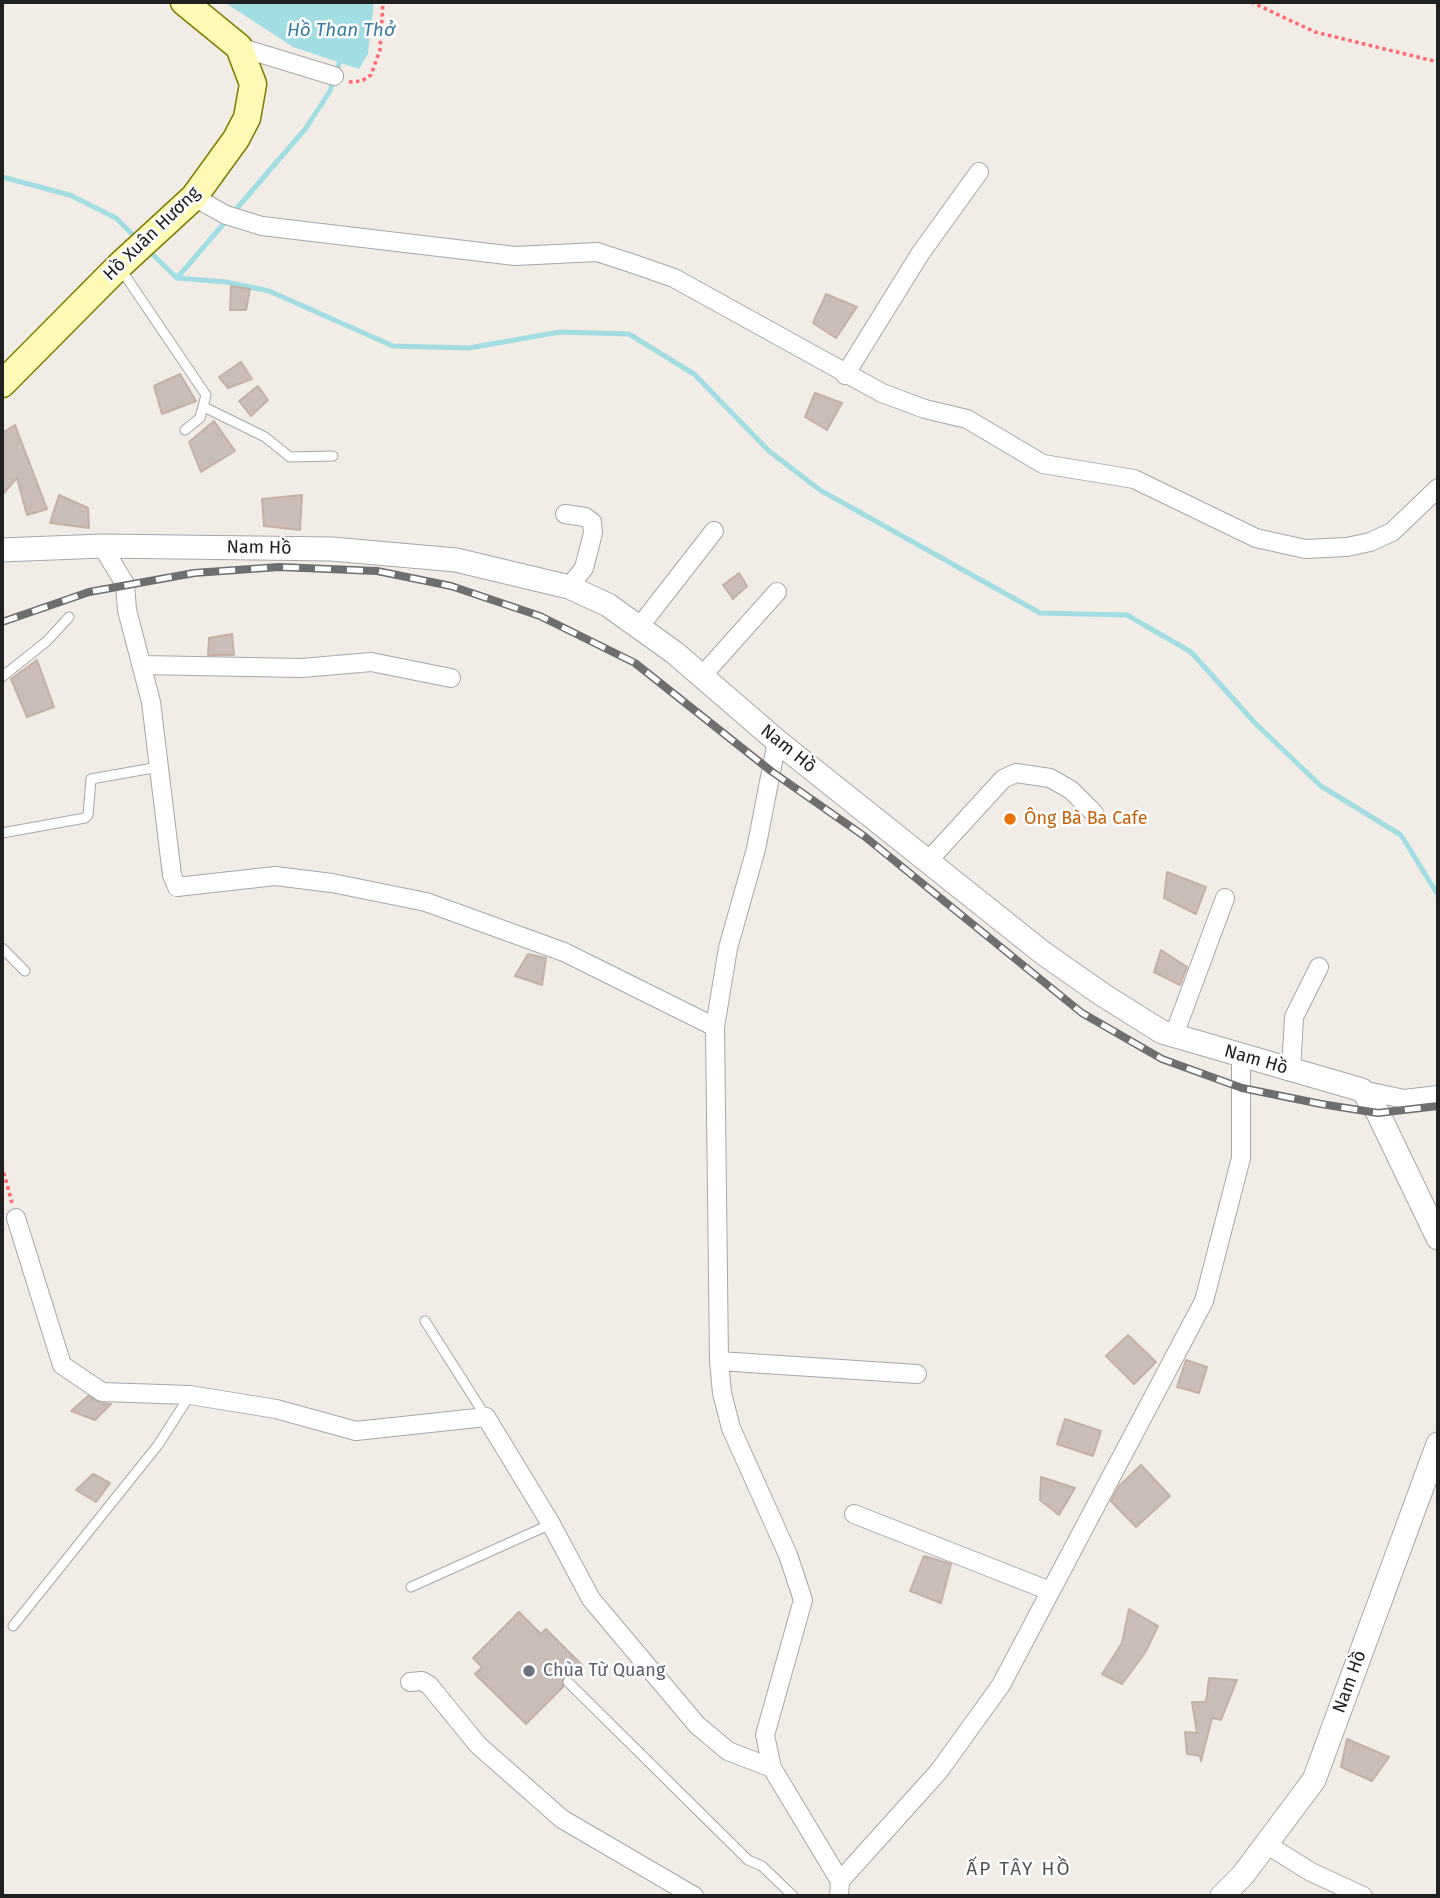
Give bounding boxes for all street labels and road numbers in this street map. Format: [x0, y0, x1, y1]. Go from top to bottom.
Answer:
street label: Hồ Xuân Hương [99, 182, 205, 286]
street label: Nam Hồ [226, 537, 292, 559]
street label: Nam Hồ [756, 720, 820, 778]
street label: Nam Hồ [1222, 1041, 1290, 1079]
street label: Nam Hồ [1329, 1648, 1371, 1716]

